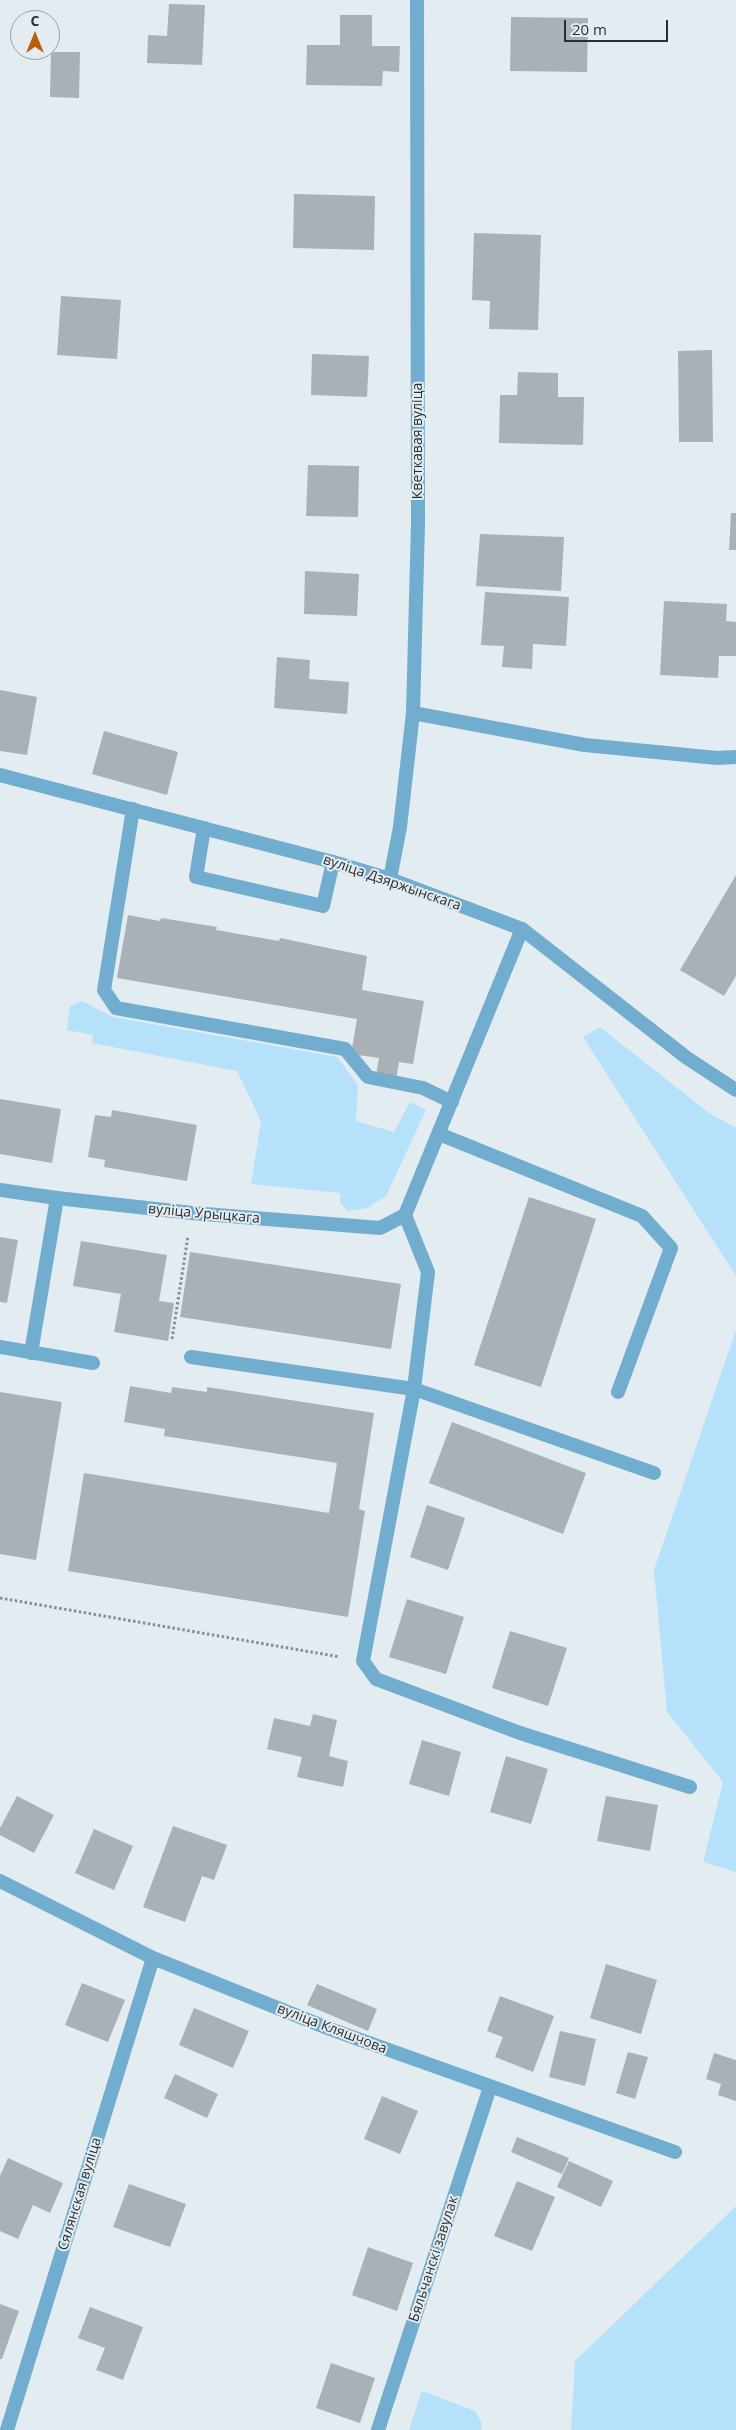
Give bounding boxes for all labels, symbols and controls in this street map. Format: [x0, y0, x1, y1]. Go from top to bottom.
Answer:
north arrow [10, 10, 60, 60]
scale bar [566, 10, 670, 42]
text: С [31, 11, 39, 30]
text: 20 m [572, 19, 607, 39]
street label: Кветкавая вуліца [410, 383, 426, 499]
street label: вуліца Дзяржынскага [321, 851, 463, 915]
street label: вуліца Урыцкага [147, 1201, 261, 1227]
street label: вуліца Кляшчова [275, 2000, 389, 2058]
street label: Сялянская вуліца [55, 2135, 105, 2253]
street label: Бяльчанскі завулак [406, 2194, 462, 2324]

